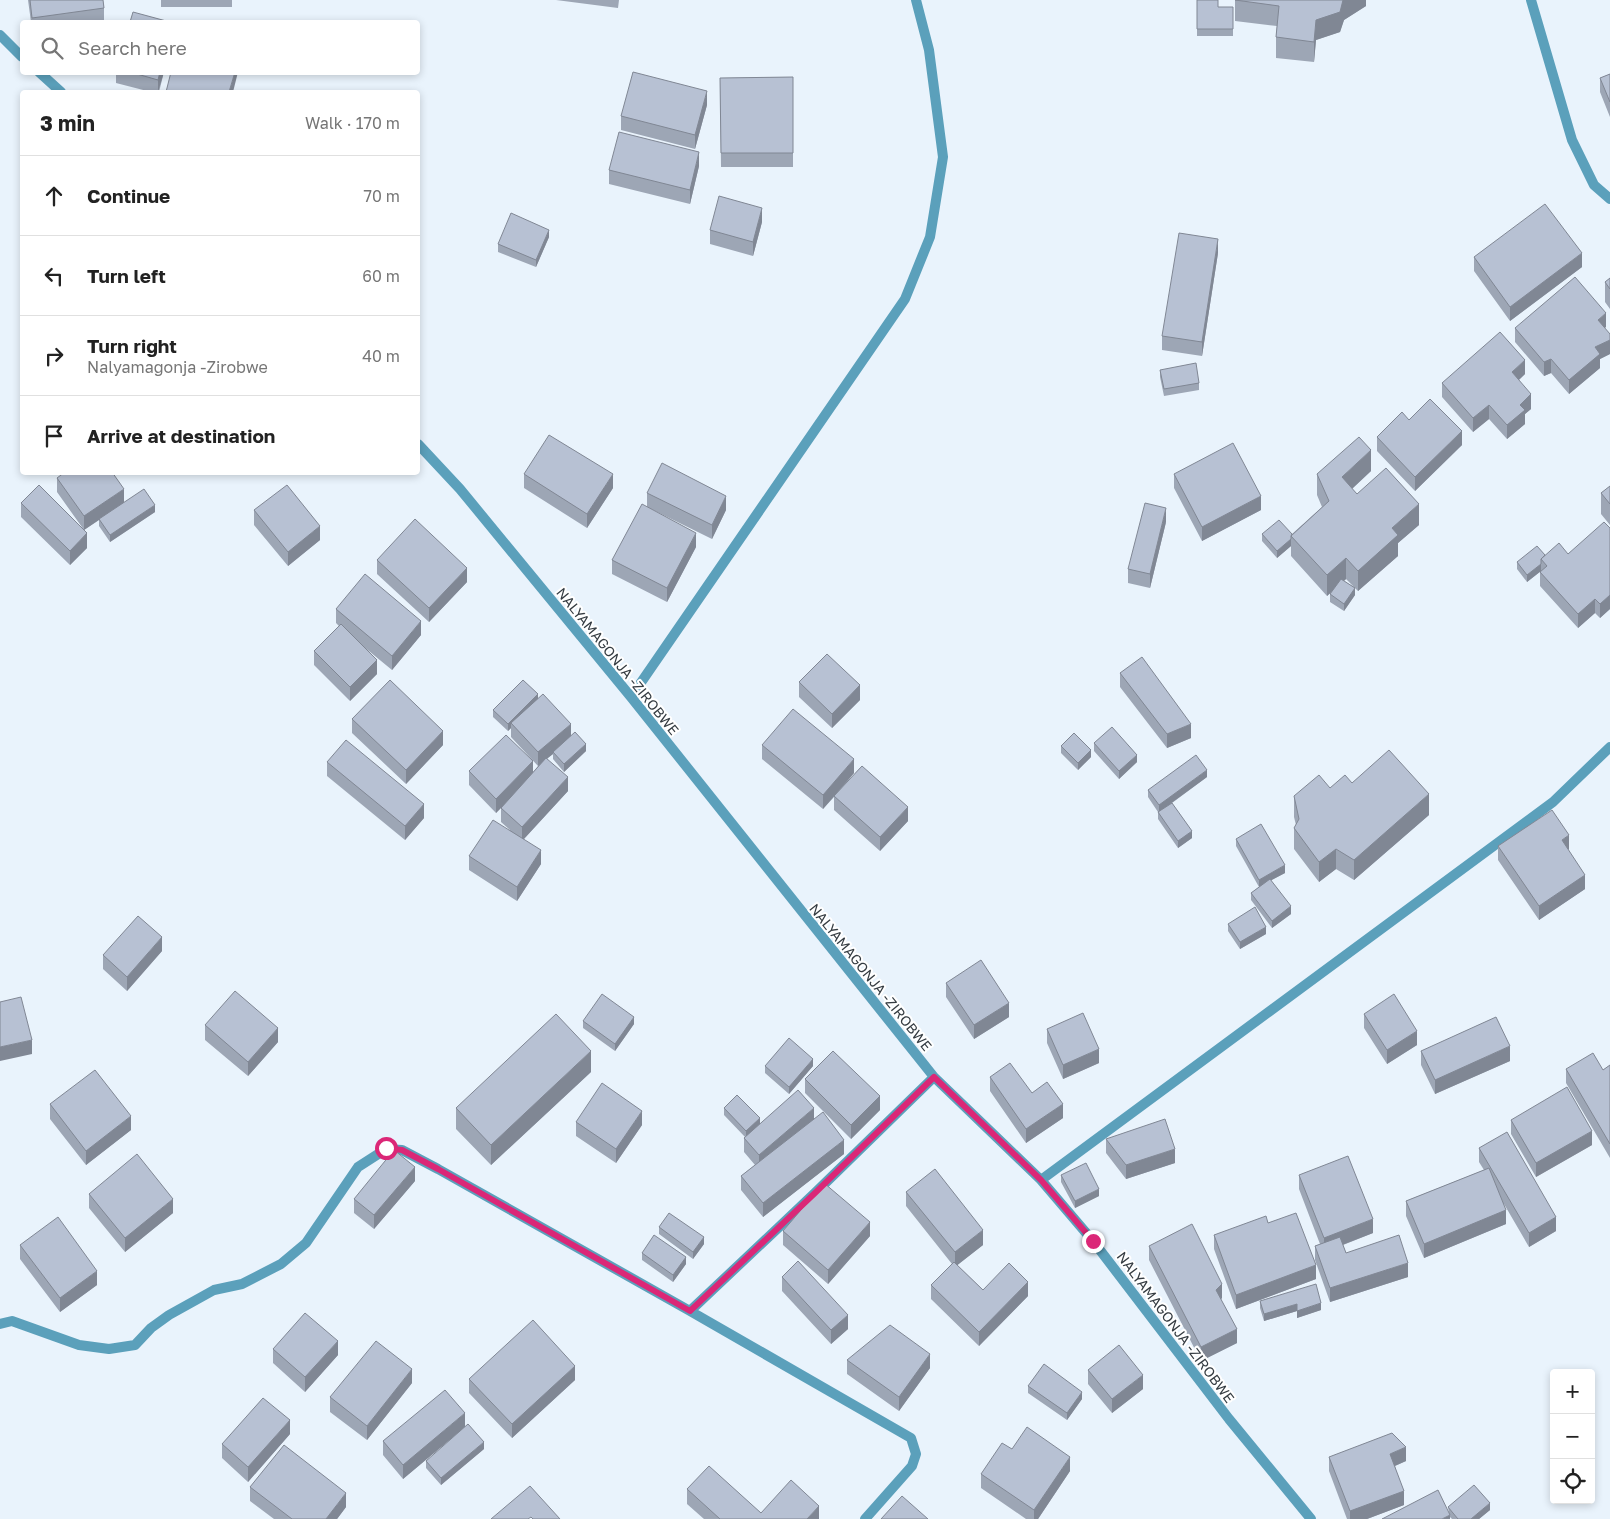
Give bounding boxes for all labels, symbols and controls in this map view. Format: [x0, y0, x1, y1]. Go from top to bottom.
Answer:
search box [20, 20, 420, 75]
icon: search [38, 34, 66, 62]
text: Search here [78, 36, 187, 59]
text: 3 min [40, 110, 95, 136]
text: Walk · 170 m [305, 113, 400, 133]
icon: ahead [40, 182, 68, 210]
text: Continue [87, 184, 170, 207]
text: 70 m [363, 186, 400, 206]
icon: left [40, 262, 68, 290]
text: Turn left [87, 264, 166, 287]
text: 60 m [362, 266, 400, 286]
text: Turn right [87, 334, 177, 357]
icon: right [40, 342, 68, 370]
text: 40 m [362, 346, 400, 366]
text: Nalyamagonja -Zirobwe [87, 357, 268, 377]
icon: arrive [40, 422, 68, 450]
text: Arrive at destination [87, 424, 275, 447]
street label: NALYAMAGONJA -ZIROBWE [553, 584, 683, 738]
street label: NALYAMAGONJA -ZIROBWE [806, 900, 936, 1054]
route start [375, 1137, 398, 1160]
route end [1082, 1230, 1105, 1253]
street label: NALYAMAGONJA -ZIROBWE [1114, 1248, 1238, 1406]
map controls [1550, 1369, 1595, 1504]
button: + [1550, 1369, 1595, 1414]
button: − [1550, 1414, 1595, 1459]
button: locate [1550, 1459, 1595, 1504]

